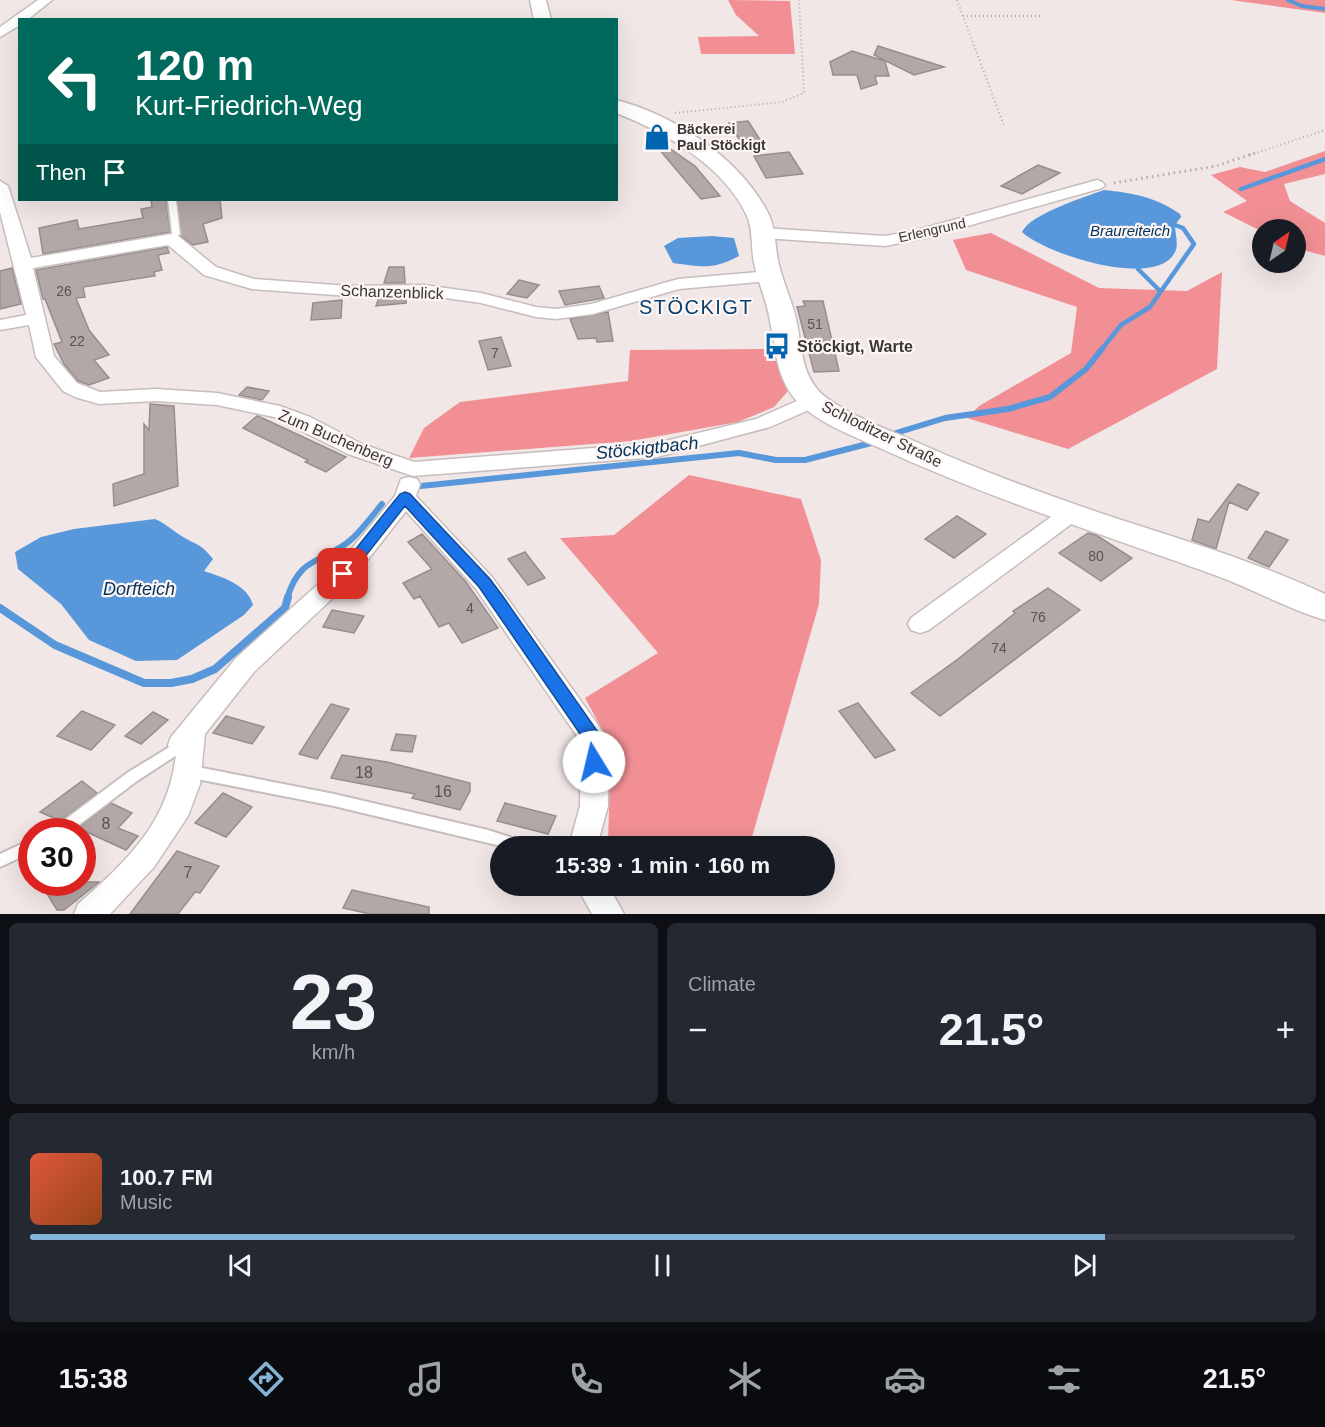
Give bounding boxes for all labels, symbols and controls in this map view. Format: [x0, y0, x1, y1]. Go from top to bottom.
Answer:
icon: left [36, 42, 114, 120]
text: 120 m [135, 42, 254, 89]
text: Kurt-Friedrich-Weg [135, 91, 363, 121]
place label: Bäckerei Paul Stöckigt [677, 121, 766, 153]
shop icon: Bäckerei Paul Stöckigt [642, 122, 672, 152]
icon: arrive [98, 156, 131, 189]
text: Then [36, 160, 86, 185]
street label: Erlengrund [897, 215, 967, 245]
north arrow [1252, 219, 1306, 273]
map controls [1252, 219, 1306, 273]
water label: Braureiteich [1090, 222, 1170, 239]
street label: Schanzenblick [340, 282, 445, 302]
house number: 26 [56, 283, 72, 299]
district label: STÖCKIGT [639, 296, 753, 318]
house number: 51 [807, 316, 823, 332]
bus stop icon: Stöckigt, Warte [762, 331, 792, 361]
house number: 22 [69, 333, 85, 349]
place label: Stöckigt, Warte [797, 338, 913, 355]
house number: 7 [491, 345, 499, 361]
street label: Schloditzer Straße [819, 398, 945, 471]
street label: Zum Buchenberg [276, 406, 396, 470]
water label: Stöckigtbach [595, 433, 699, 463]
pin [317, 548, 368, 599]
house number: 80 [1088, 548, 1104, 564]
icon: arrive [326, 557, 359, 590]
water label: Dorfteich [103, 579, 175, 599]
house number: 4 [466, 600, 474, 616]
house number: 76 [1030, 609, 1046, 625]
house number: 74 [991, 640, 1007, 656]
position arrow [562, 730, 626, 794]
house number: 18 [355, 764, 373, 781]
house number: 16 [434, 783, 452, 800]
house number: 8 [102, 815, 111, 832]
speed limit sign: 30 [18, 818, 96, 896]
text: 15:39 · 1 min · 160 m [555, 853, 770, 878]
house number: 7 [184, 864, 193, 881]
text: 23 [290, 958, 377, 1046]
text: Climate [688, 973, 756, 995]
text: 21.5° [939, 1004, 1044, 1055]
text: − [688, 1011, 707, 1048]
text: + [1276, 1011, 1295, 1048]
text: km/h [312, 1041, 355, 1063]
text: 100.7 FM [120, 1165, 213, 1190]
text: Music [120, 1191, 172, 1213]
icon: previous [224, 1249, 257, 1282]
icon: pause [646, 1249, 679, 1282]
icon: next [1068, 1249, 1101, 1282]
icon: directions [245, 1358, 287, 1400]
icon: music [405, 1358, 447, 1400]
icon: phone [565, 1358, 607, 1400]
icon: climate [724, 1358, 766, 1400]
icon: car [884, 1358, 926, 1400]
icon: filters [1043, 1358, 1085, 1400]
text: 15:38 [59, 1364, 128, 1394]
text: 21.5° [1203, 1364, 1266, 1394]

